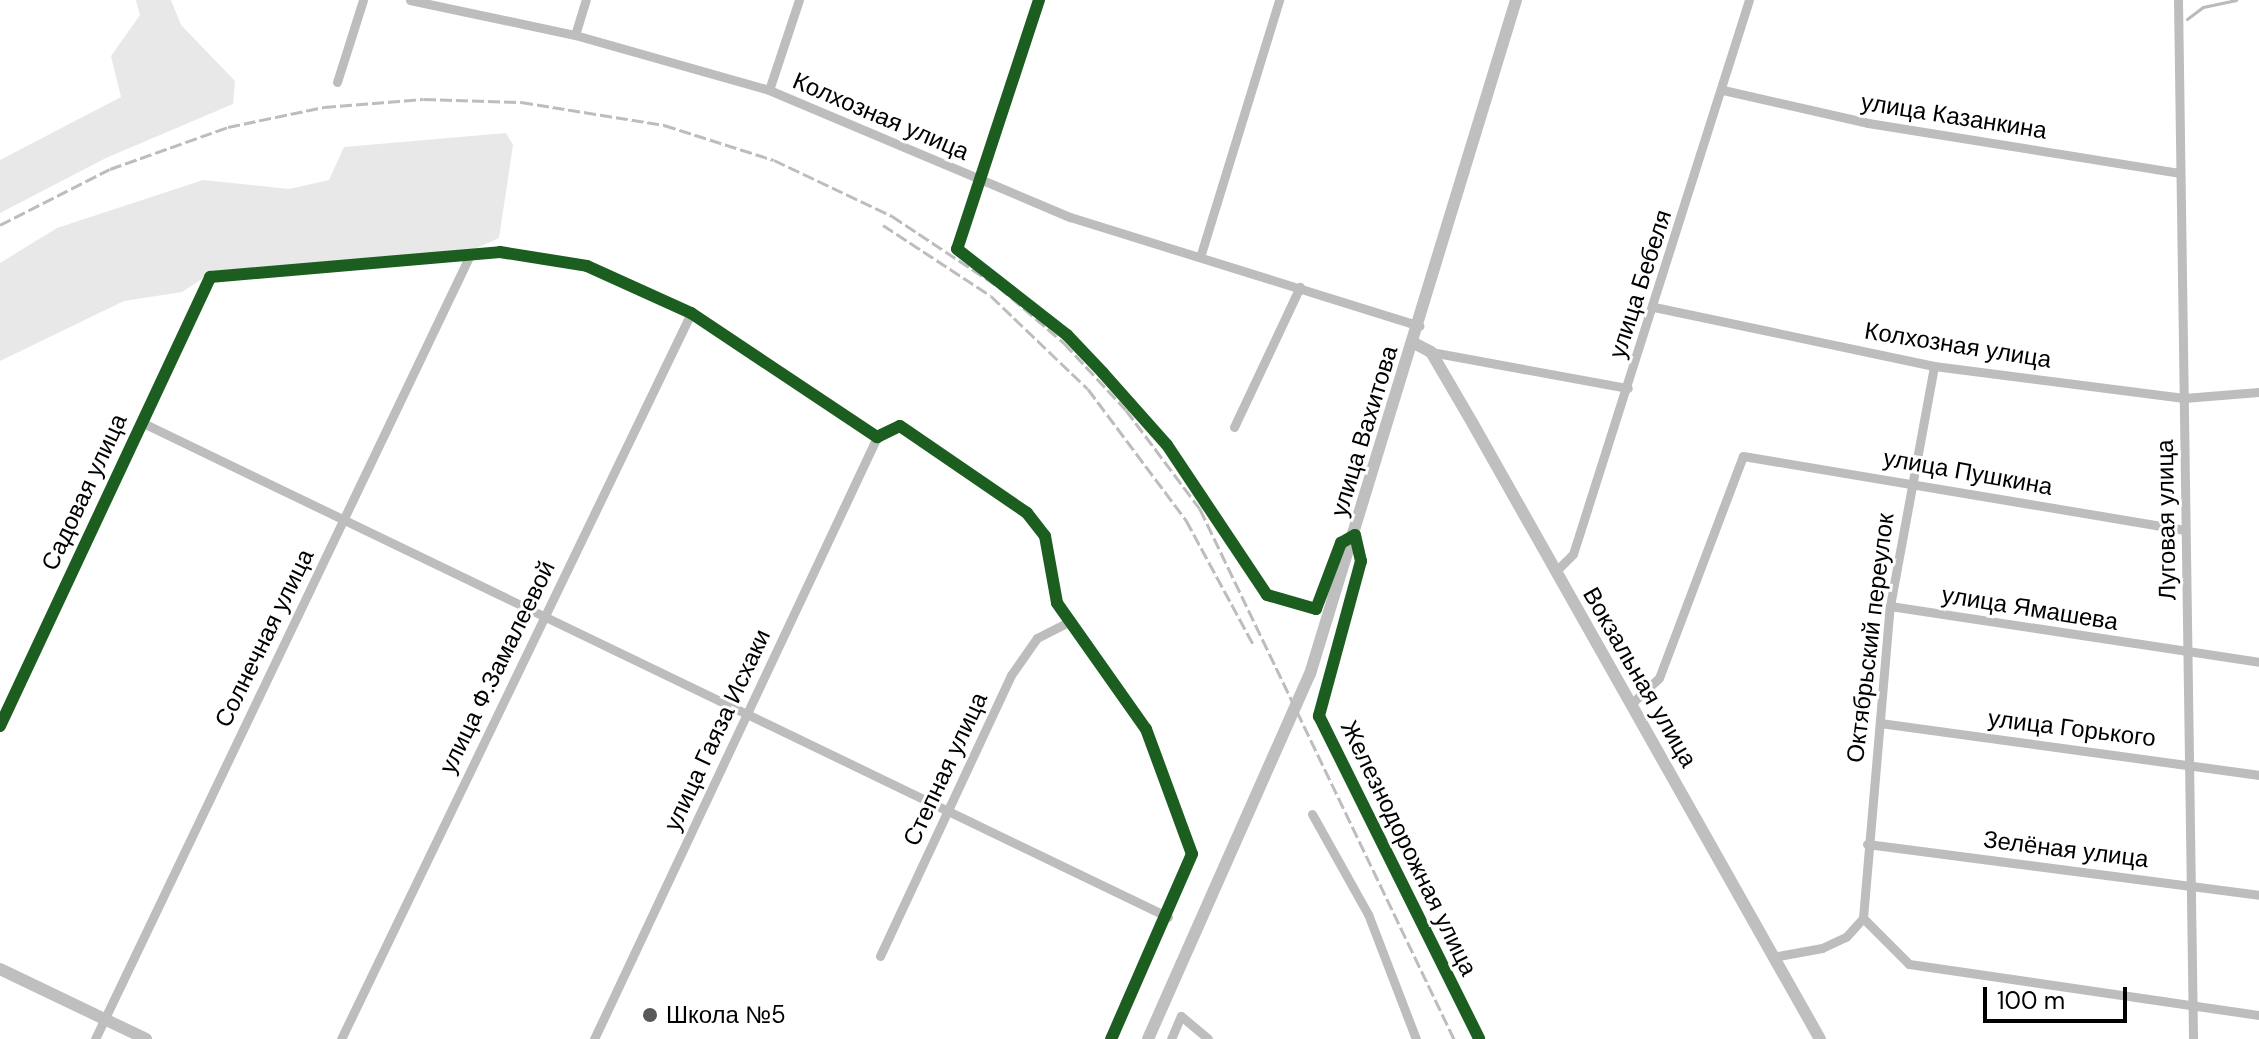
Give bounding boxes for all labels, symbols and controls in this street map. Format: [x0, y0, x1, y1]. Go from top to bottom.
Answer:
street label: Колхозная улица [789, 66, 973, 166]
street label: улица Казанкина [1859, 87, 2049, 145]
street label: улица Бебеля [1602, 206, 1678, 362]
street label: Колхозная улица [1863, 316, 2053, 374]
street label: улица Вахитова [1324, 342, 1404, 520]
street label: Садовая улица [35, 409, 133, 575]
street label: Луговая улица [2150, 439, 2182, 601]
street label: улица Пушкина [1881, 443, 2055, 501]
street label: Октябрьский переулок [1840, 512, 1900, 764]
street label: Солнечная улица [208, 544, 320, 732]
street label: улица Ф.Замалеевой [433, 556, 561, 778]
street label: улица Ямашева [1940, 580, 2120, 636]
street label: Вокзальная улица [1577, 582, 1703, 772]
street label: улица Гаяза Исхаки [658, 625, 776, 835]
street label: Степная улица [897, 688, 993, 850]
street label: улица Горького [1987, 703, 2157, 753]
street label: Железнодорожная улица [1335, 716, 1483, 980]
street label: Зелёная улица [1982, 825, 2150, 873]
scale bar [1987, 971, 2131, 1021]
text: 100 m [1997, 985, 2065, 1016]
place label: Школа №5 [666, 1001, 786, 1029]
marker: Школа №5 [641, 1006, 659, 1024]

